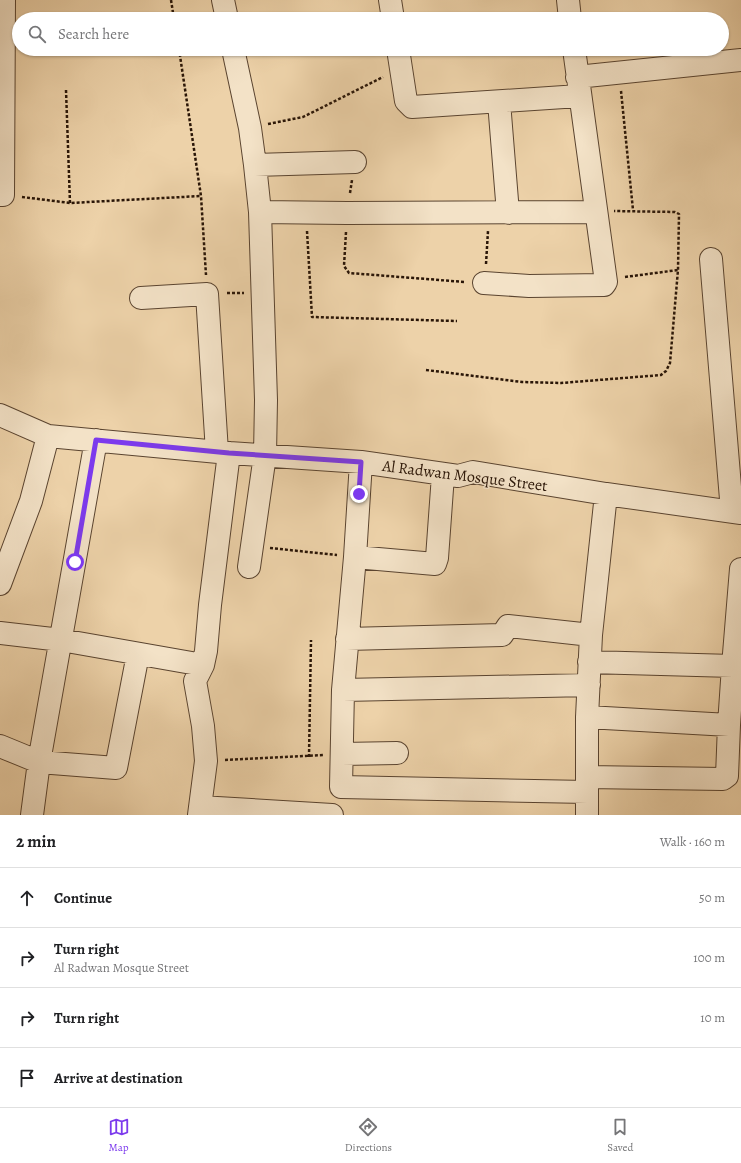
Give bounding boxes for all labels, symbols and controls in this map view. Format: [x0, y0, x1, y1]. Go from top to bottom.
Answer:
search box [12, 12, 729, 56]
icon: search [26, 23, 48, 45]
text: Search here [58, 24, 129, 44]
street label: Al Radwan Mosque Street [380, 455, 549, 497]
route end [350, 485, 368, 503]
route start [66, 553, 84, 571]
text: 2 min [16, 830, 56, 853]
text: Walk · 160 m [660, 833, 725, 850]
icon: ahead [16, 887, 38, 909]
text: Continue [54, 888, 112, 908]
text: 50 m [699, 889, 725, 906]
text: Turn right [54, 939, 119, 959]
icon: right [16, 947, 38, 969]
text: 100 m [693, 949, 725, 966]
text: Al Radwan Mosque Street [54, 959, 189, 976]
icon: right [16, 1007, 38, 1029]
text: Turn right [54, 1008, 119, 1028]
text: 10 m [700, 1009, 725, 1026]
icon: arrive [16, 1067, 38, 1089]
text: Arrive at destination [54, 1068, 183, 1088]
tab: Map [108, 1116, 130, 1155]
tab: Directions [345, 1116, 392, 1155]
tab: Saved [607, 1116, 633, 1155]

